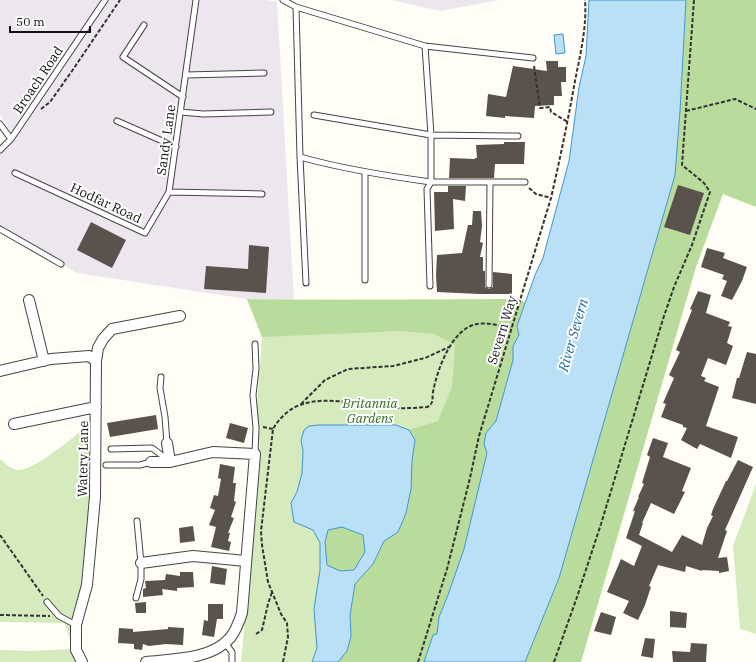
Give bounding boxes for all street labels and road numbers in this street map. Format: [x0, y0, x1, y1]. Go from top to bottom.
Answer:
street label: Broach Road [9, 43, 67, 117]
street label: Sandy Lane [153, 104, 179, 176]
street label: Hodfar Road [68, 179, 145, 227]
street label: Severn Way [483, 293, 521, 367]
street label: Watery Lane [74, 421, 92, 497]

